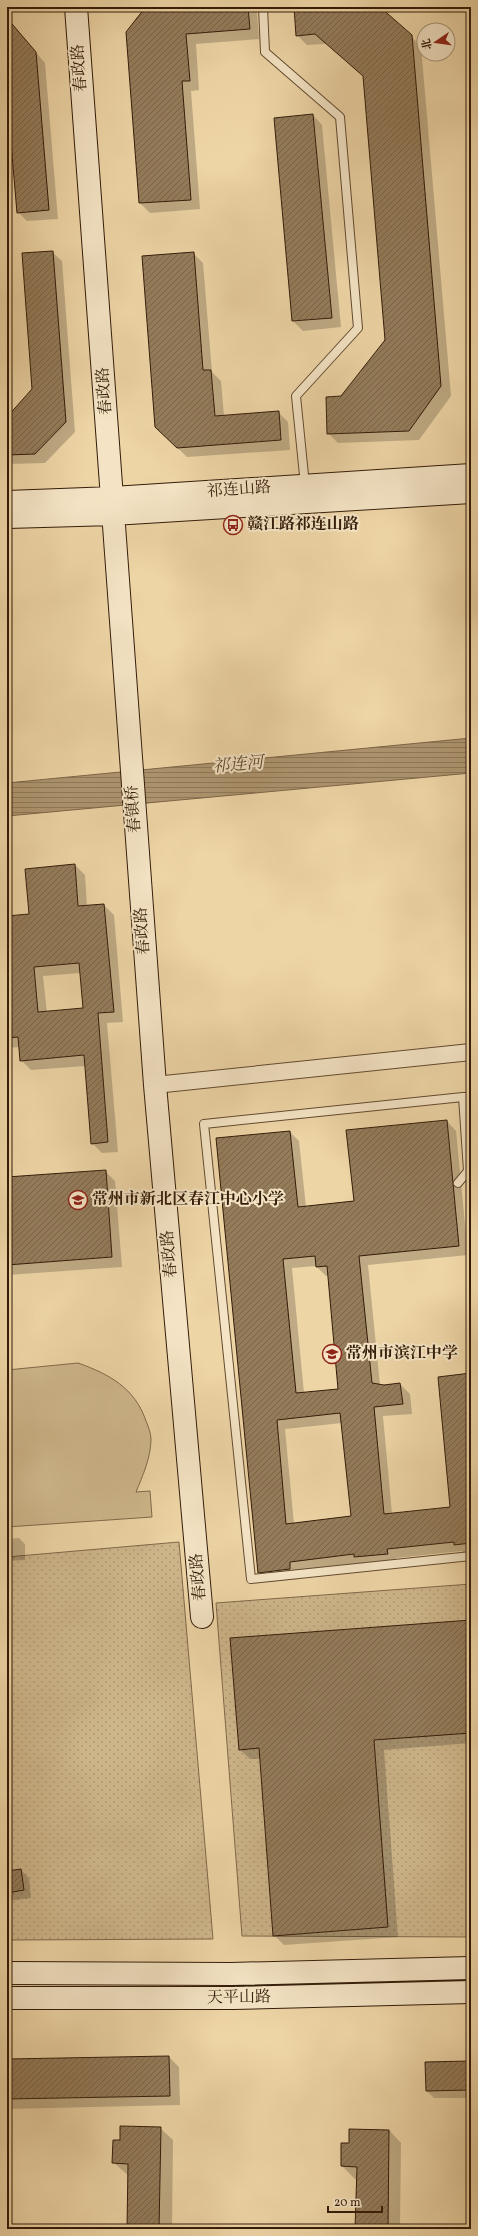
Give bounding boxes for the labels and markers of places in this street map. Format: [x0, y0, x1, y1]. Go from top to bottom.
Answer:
bus stop icon: 赣江路祁连山路 [222, 514, 244, 536]
place label: 赣江路祁连山路 [247, 514, 359, 536]
school or university icon: 常州市新北区春江中心小学 [67, 1189, 89, 1211]
place label: 常州市新北区春江中心小学 [92, 1189, 284, 1211]
school or university icon: 常州市滨江中学 [321, 1343, 343, 1365]
place label: 常州市滨江中学 [346, 1343, 458, 1365]

